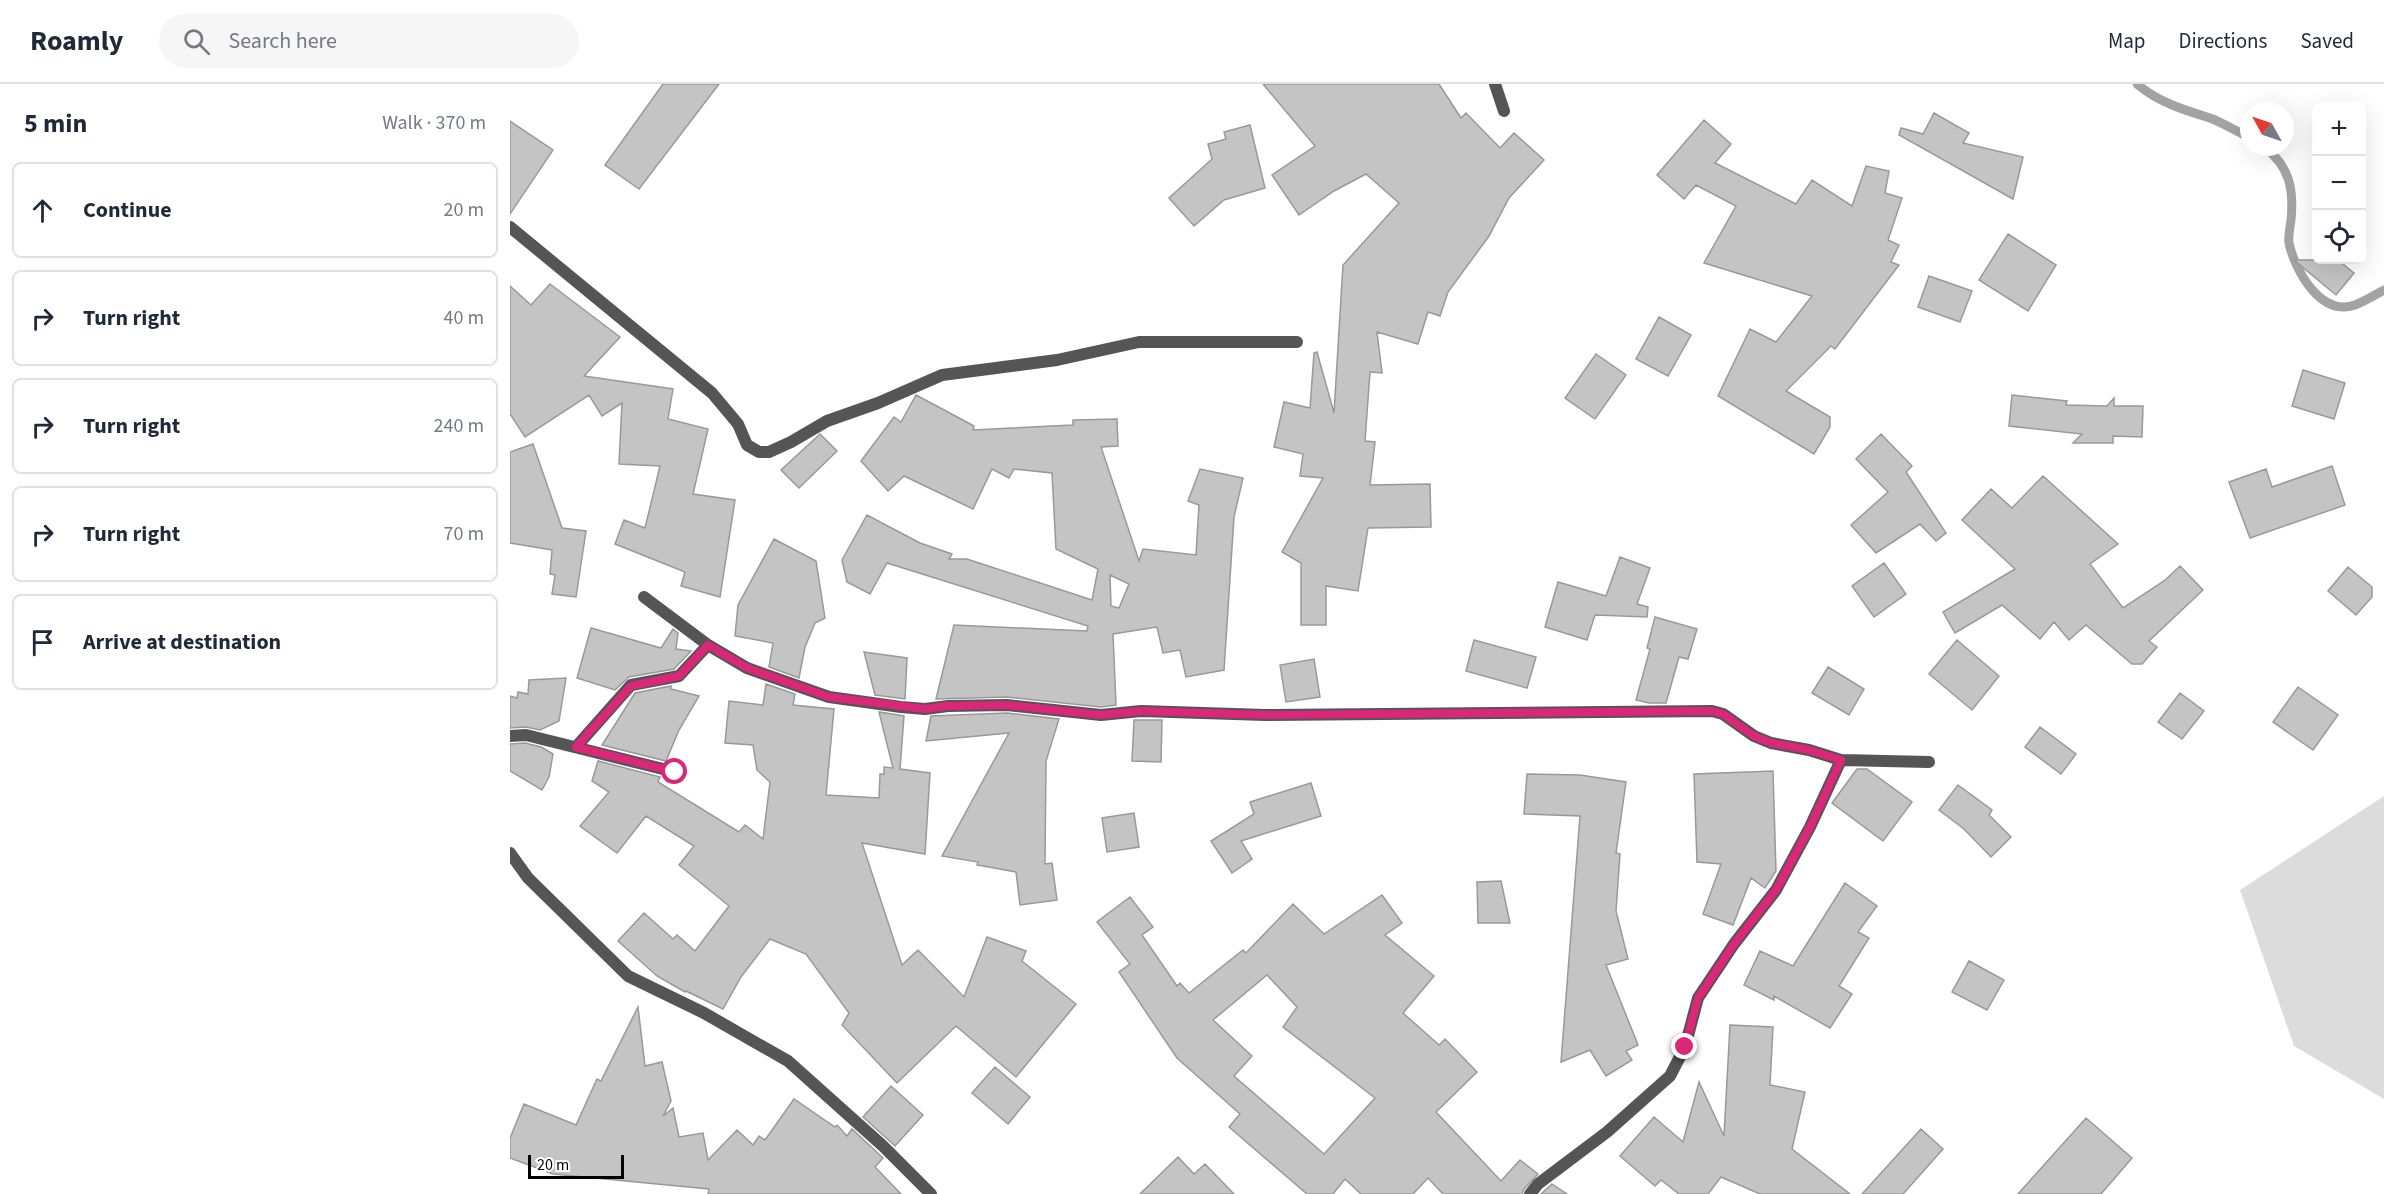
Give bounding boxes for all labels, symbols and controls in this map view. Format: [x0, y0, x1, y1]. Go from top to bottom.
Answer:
search box [159, 14, 579, 68]
text: Roamly [30, 21, 123, 61]
icon: search [180, 25, 213, 58]
text: Search here [228, 25, 337, 57]
text: Map [2108, 26, 2146, 56]
text: Directions [2179, 26, 2267, 56]
text: Saved [2300, 26, 2354, 56]
north arrow [2240, 102, 2294, 156]
map controls [2312, 102, 2366, 264]
button: + [2312, 102, 2366, 156]
text: 5 min [24, 105, 87, 142]
text: Walk · 370 m [382, 109, 486, 137]
button: − [2312, 156, 2366, 210]
icon: ahead [26, 194, 59, 227]
text: Continue [83, 194, 172, 226]
text: 20 m [444, 196, 484, 224]
button: locate [2312, 210, 2366, 264]
icon: right [26, 302, 59, 335]
text: Turn right [83, 302, 180, 334]
text: 40 m [444, 304, 484, 332]
icon: right [26, 410, 59, 443]
text: Turn right [83, 410, 180, 442]
text: 240 m [434, 412, 484, 440]
icon: right [26, 518, 59, 551]
text: Turn right [83, 518, 180, 550]
text: 70 m [444, 520, 484, 548]
icon: arrive [26, 626, 59, 659]
text: Arrive at destination [83, 626, 281, 658]
route start [661, 758, 687, 784]
route end [1671, 1033, 1697, 1059]
scale bar [528, 1152, 624, 1180]
text: 20 m [537, 1154, 569, 1176]

